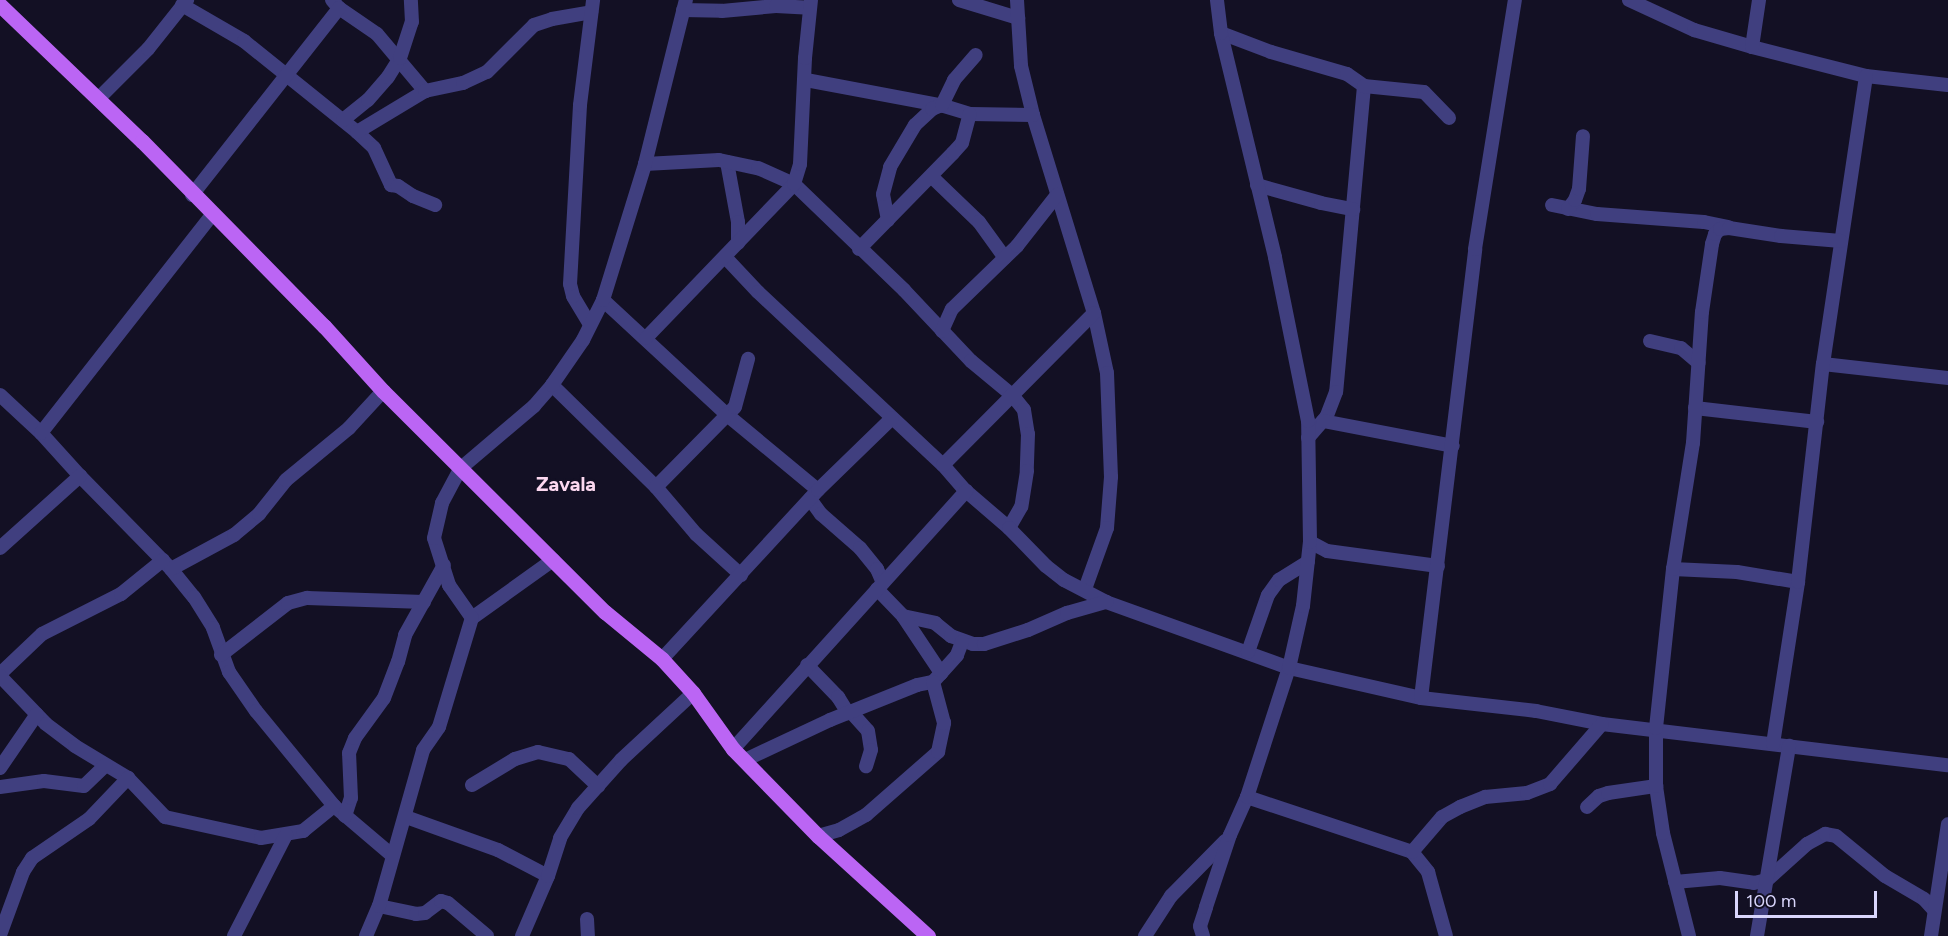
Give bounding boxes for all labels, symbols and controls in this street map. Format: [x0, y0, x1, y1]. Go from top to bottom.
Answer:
district label: Zavala [536, 472, 596, 496]
scale bar [1738, 879, 1880, 917]
text: 100 m [1746, 890, 1796, 912]

